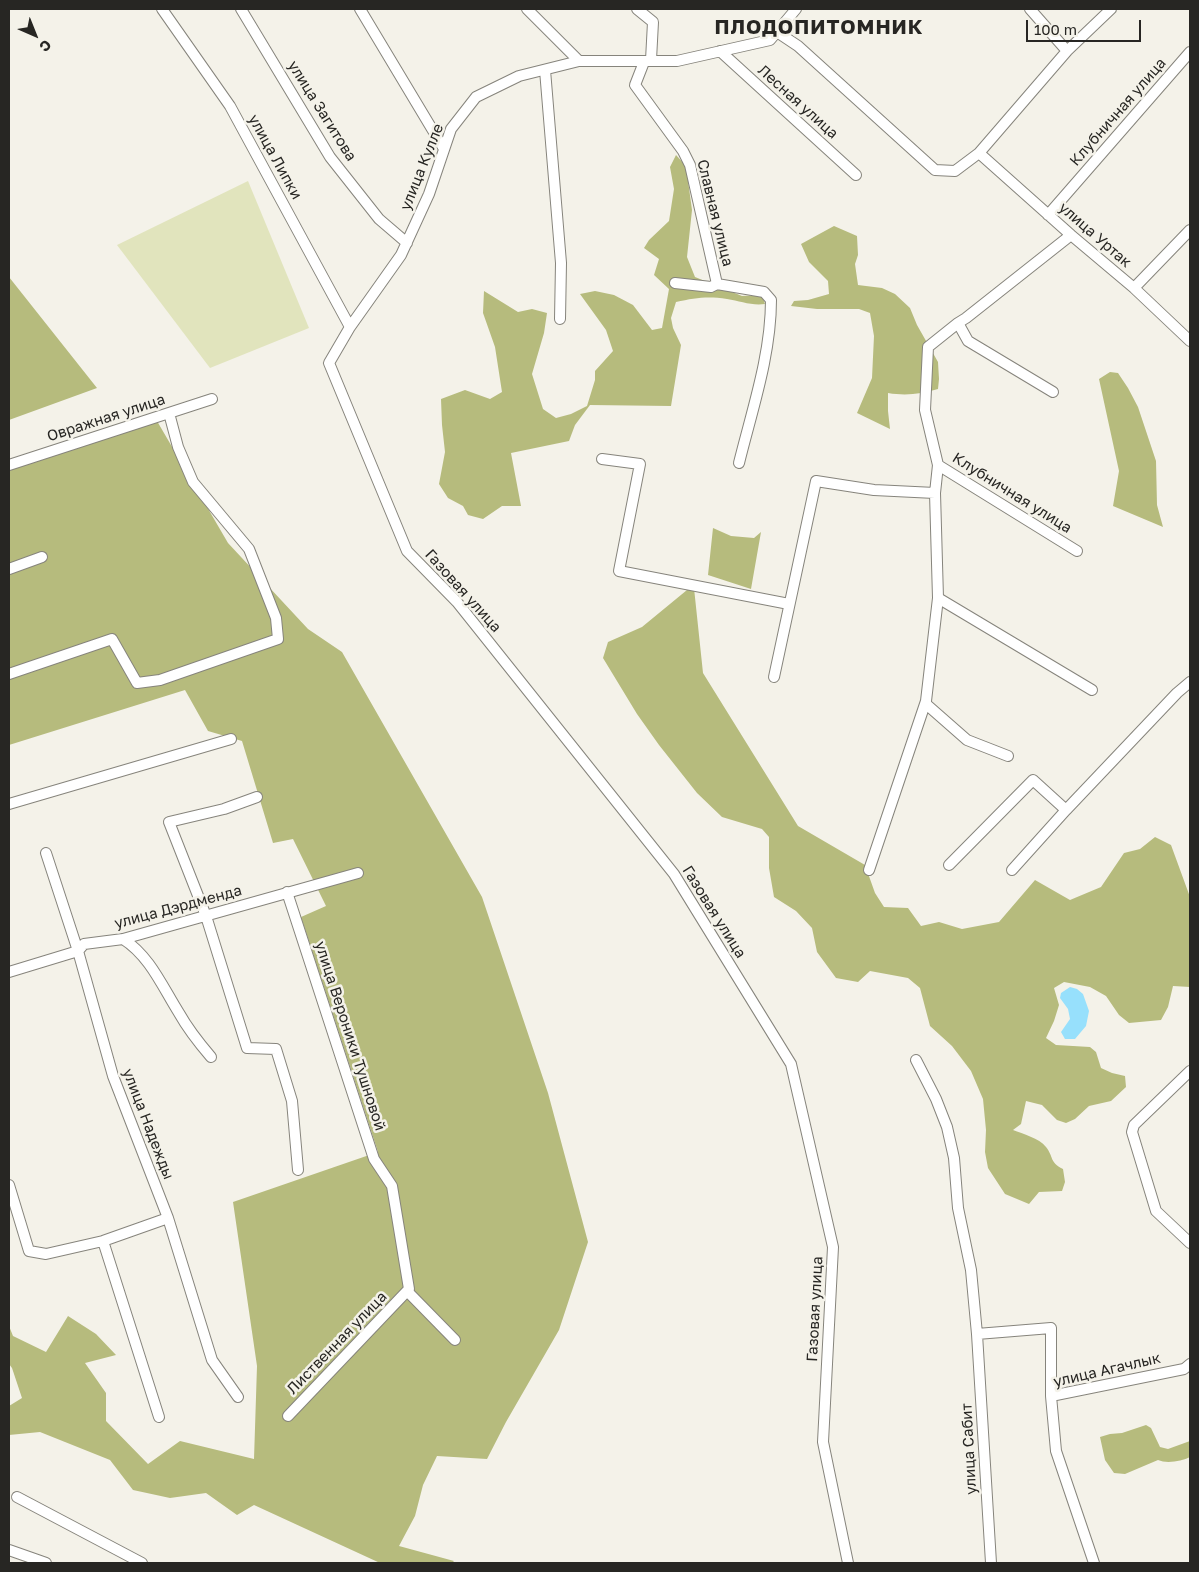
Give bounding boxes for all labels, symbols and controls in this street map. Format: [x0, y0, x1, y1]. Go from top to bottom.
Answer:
north arrow [10, 10, 60, 60]
scale bar [1029, 10, 1144, 42]
district label: ПЛОДОПИТОМНИК [713, 16, 925, 40]
text: 100 m [1034, 20, 1077, 38]
text: С [36, 37, 55, 56]
street label: Клубничная улица [1066, 54, 1170, 170]
street label: улица Загитова [284, 57, 360, 165]
street label: Лесная улица [754, 61, 842, 143]
street label: улица Липки [244, 111, 306, 203]
street label: улица Кулле [396, 121, 448, 213]
street label: Славная улица [693, 158, 737, 268]
street label: улица Уртак [1055, 199, 1135, 271]
street label: Овражная улица [45, 390, 167, 446]
street label: Клубничная улица [949, 449, 1075, 537]
street label: Газовая улица [421, 546, 505, 636]
street label: Газовая улица [678, 863, 750, 961]
street label: улица Дэрдменда [112, 881, 244, 933]
street label: улица Вероники Тушновой [311, 939, 389, 1133]
street label: улица Надежды [119, 1066, 177, 1182]
street label: Газовая улица [803, 1256, 827, 1362]
street label: Лиственная улица [283, 1288, 391, 1398]
street label: улица Агачлык [1052, 1349, 1162, 1391]
street label: улица Сабит [958, 1403, 980, 1495]

